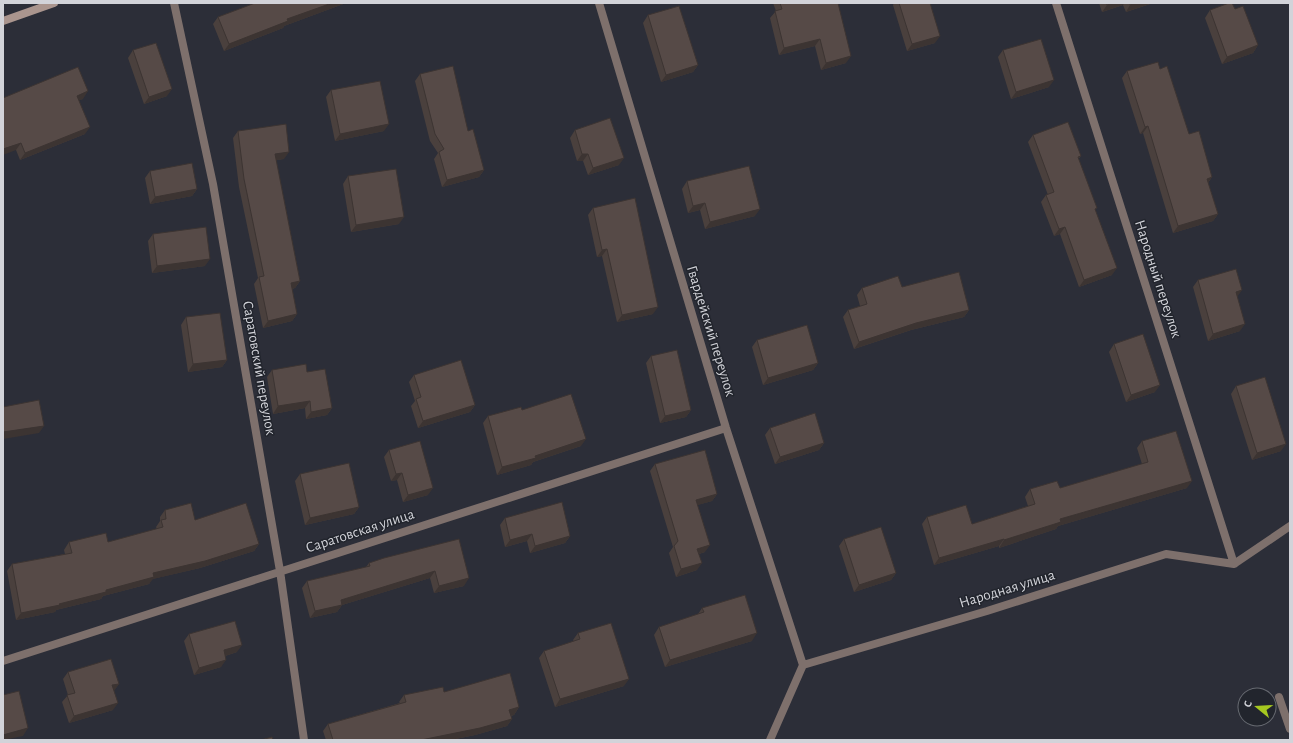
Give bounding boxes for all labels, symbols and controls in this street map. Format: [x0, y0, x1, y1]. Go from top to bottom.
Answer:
street label: Народный переулок [1132, 218, 1184, 340]
street label: Гвардейский переулок [684, 264, 738, 398]
street label: Саратовский переулок [240, 300, 278, 436]
street label: Саратовская улица [304, 506, 416, 556]
street label: Народная улица [957, 567, 1057, 611]
north arrow [1237, 687, 1277, 727]
text: С [1242, 699, 1254, 709]

